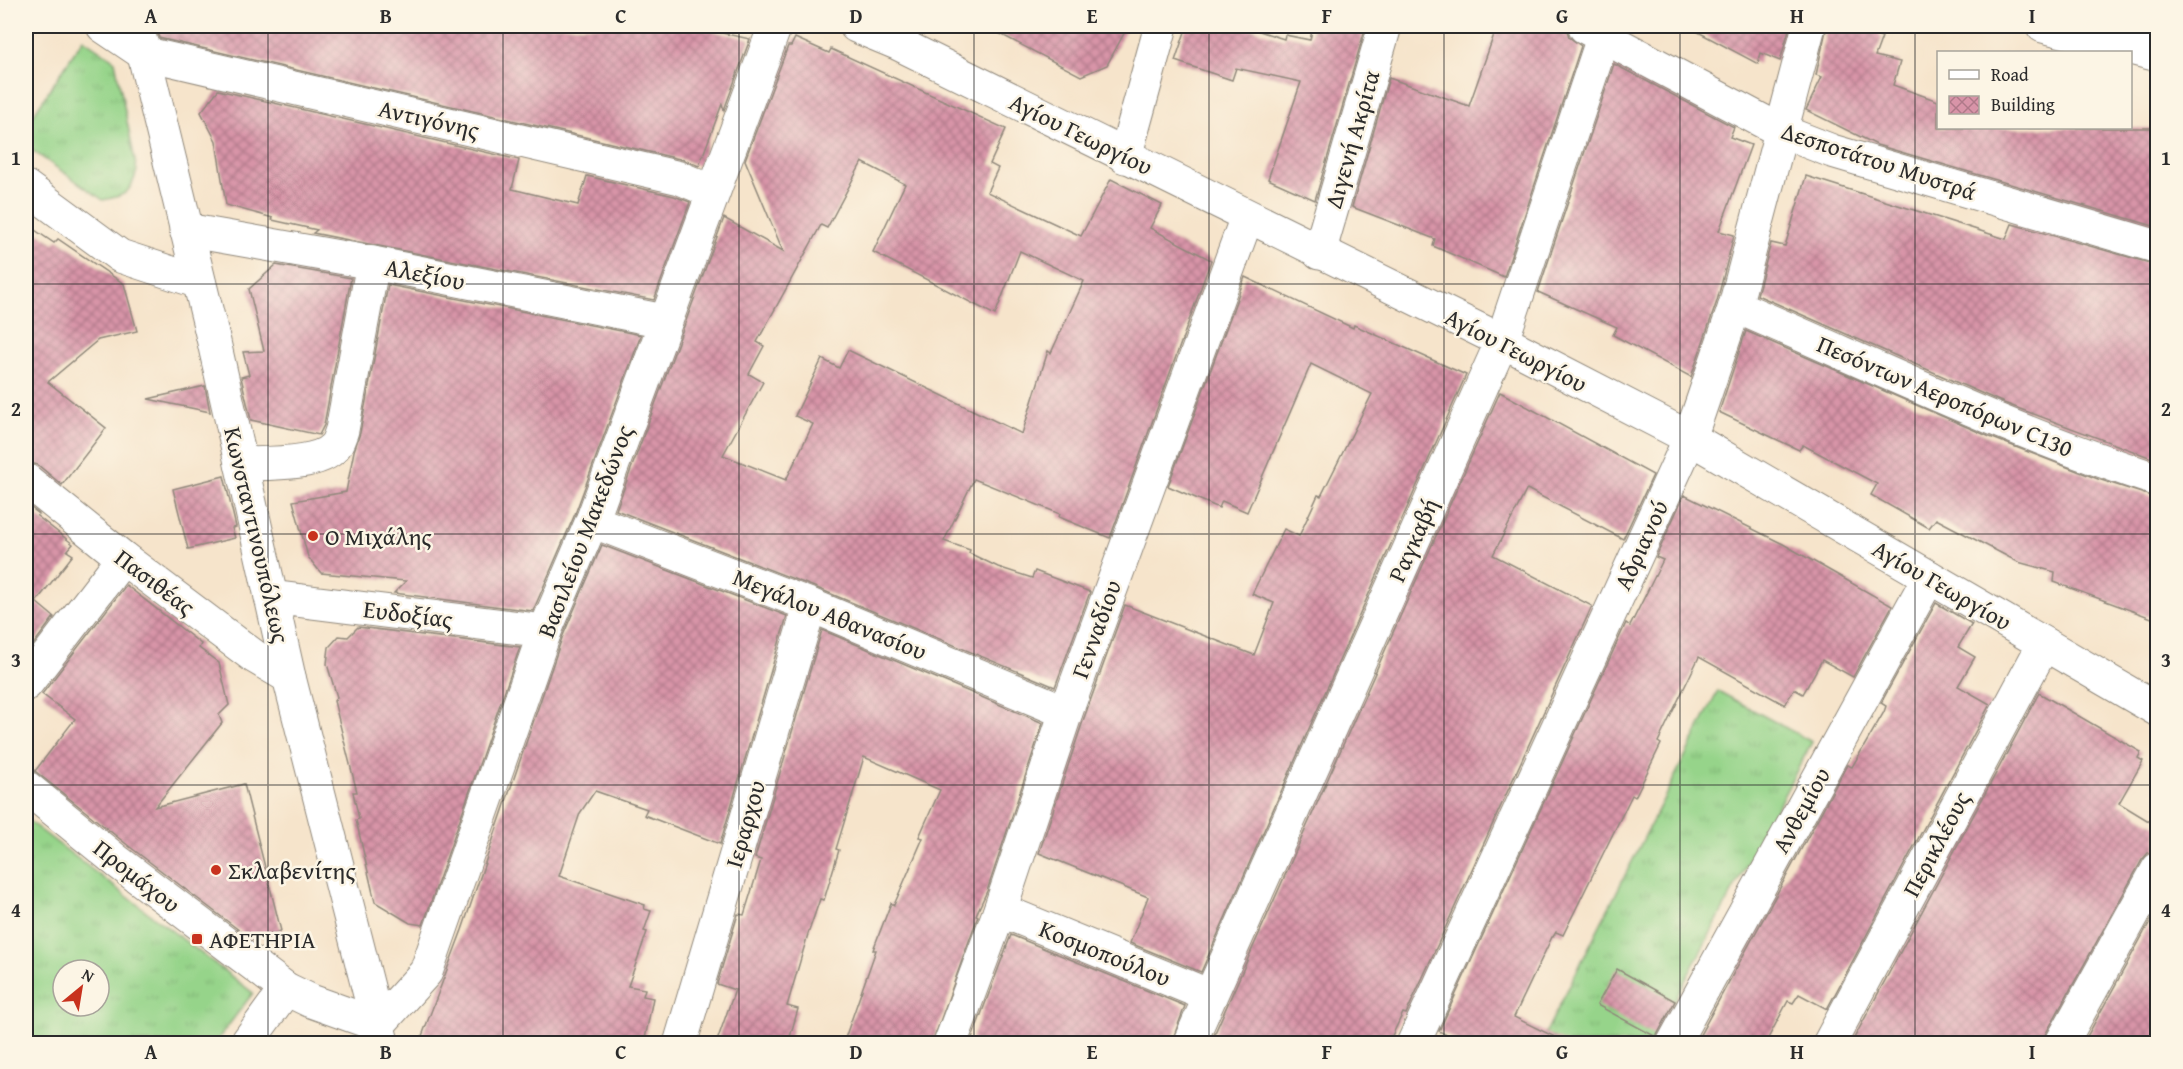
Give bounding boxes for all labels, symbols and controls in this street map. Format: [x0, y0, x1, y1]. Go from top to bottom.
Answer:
text: A [145, 1, 158, 30]
text: B [380, 1, 392, 30]
text: C [615, 1, 627, 30]
text: D [849, 1, 863, 30]
text: E [1087, 1, 1098, 30]
text: F [1322, 1, 1332, 30]
text: G [1556, 1, 1568, 30]
text: H [1790, 1, 1804, 30]
text: I [2029, 1, 2035, 30]
legend [1937, 51, 2132, 129]
text: Road [1991, 61, 2029, 88]
street label: Διγενή Ακρίτα [1316, 66, 1388, 212]
street label: Αγίου Γεωργίου [1003, 84, 1159, 184]
street label: Αντιγόνης [375, 90, 483, 148]
text: Building [1991, 91, 2055, 118]
street label: Δεσποτάτου Μυστρά [1777, 113, 1981, 209]
text: 1 [11, 143, 21, 172]
text: 1 [2161, 143, 2171, 172]
street label: Αλεξίου [382, 249, 468, 299]
street label: Αγίου Γεωργίου [1439, 299, 1593, 401]
street label: Πεσόντων Αεροπόρων C130 [1812, 326, 2078, 466]
text: 2 [11, 394, 21, 423]
text: 2 [2161, 394, 2171, 423]
street label: Βασιλείου Μακεδώνος [528, 420, 642, 642]
street label: Κωνσταντινουπόλεως [215, 423, 299, 647]
street label: Ραγκαβή [1379, 492, 1447, 588]
street label: Αδριανού [1605, 494, 1677, 596]
place label: Ο Μιχάλης [325, 519, 432, 554]
marker: Ο Μιχάλης [306, 529, 320, 543]
street label: Αγίου Γεωργίου [1866, 531, 2018, 639]
street label: Πασιθέας [107, 540, 203, 624]
street label: Μεγάλου Αθανασίου [728, 559, 932, 669]
street label: Γενναδίου [1062, 575, 1130, 683]
street label: Ευδοξίας [361, 591, 455, 637]
text: 3 [11, 645, 21, 674]
text: 3 [2161, 645, 2171, 674]
street label: Ανθεμίου [1763, 761, 1839, 859]
street label: Ιεραρχου [716, 776, 774, 872]
street label: Περικλέους [1893, 785, 1979, 903]
street label: Προμάχου [86, 831, 188, 921]
place label: Σκλαβενίτης [228, 853, 356, 888]
marker: Σκλαβενίτης [209, 863, 223, 877]
text: 4 [11, 895, 21, 924]
text: 4 [2161, 895, 2171, 924]
street label: Κοσμοπούλου [1034, 911, 1176, 995]
place label: ΑΦΕΤΗΡΙΑ [209, 922, 316, 957]
marker: ΑΦΕΤΗΡΙΑ [190, 932, 204, 946]
north arrow [51, 958, 111, 1018]
text: N [78, 962, 99, 988]
text: A [145, 1037, 158, 1066]
text: B [380, 1037, 392, 1066]
text: C [615, 1037, 627, 1066]
text: D [849, 1037, 863, 1066]
text: E [1087, 1037, 1098, 1066]
text: F [1322, 1037, 1332, 1066]
text: G [1556, 1037, 1568, 1066]
text: H [1790, 1037, 1804, 1066]
text: I [2029, 1037, 2035, 1066]

